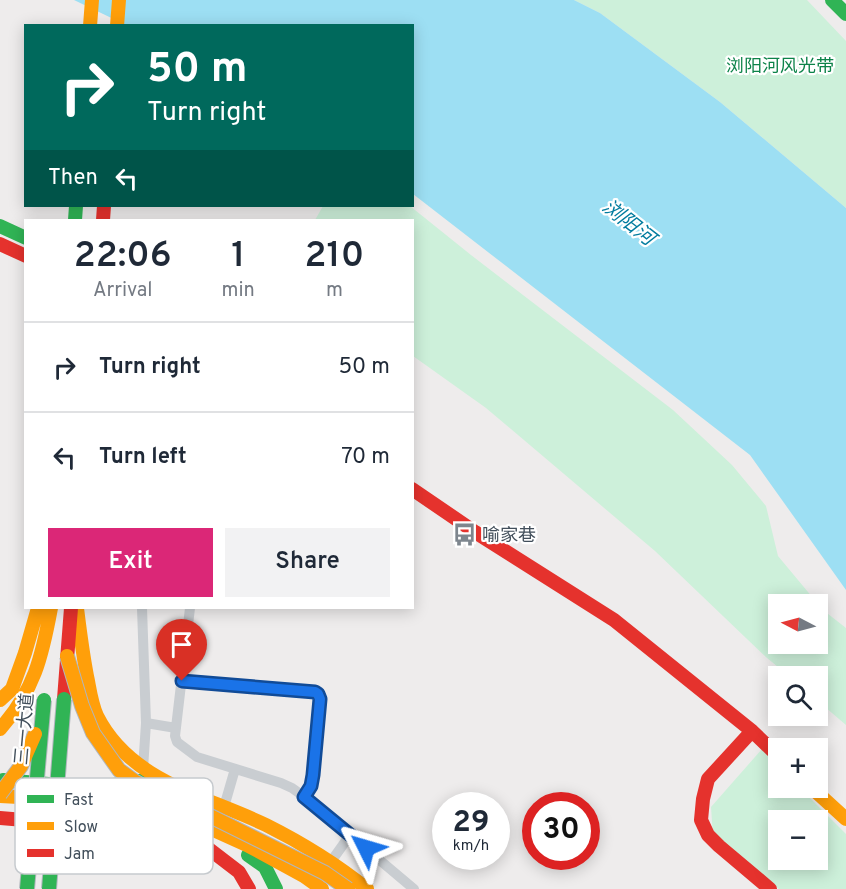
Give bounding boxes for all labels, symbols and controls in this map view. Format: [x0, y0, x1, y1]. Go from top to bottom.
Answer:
text: 50 m [147, 44, 248, 97]
icon: right [48, 48, 126, 126]
park label: 浏阳河风光带 [726, 56, 834, 79]
text: Turn right [147, 96, 266, 130]
icon: left [110, 162, 143, 195]
text: Then [48, 165, 98, 192]
water label: 浏阳河 [596, 195, 663, 255]
text: 22:06 [74, 234, 172, 280]
text: 1 [231, 234, 245, 280]
text: 210 [305, 234, 364, 280]
text: Arrival [93, 278, 153, 304]
text: min [222, 278, 255, 304]
text: m [326, 278, 343, 304]
icon: right [48, 351, 81, 384]
text: Turn right [99, 354, 201, 381]
text: 50 m [338, 354, 390, 381]
icon: left [48, 441, 81, 474]
text: Turn left [99, 444, 187, 471]
text: 70 m [341, 444, 390, 471]
bus stop icon: 喻家巷 [451, 522, 477, 548]
place label: 喻家巷 [482, 525, 536, 548]
button: Exit [48, 528, 213, 597]
button: Share [225, 528, 390, 597]
north arrow [768, 594, 828, 654]
map controls [768, 594, 828, 870]
pin [156, 619, 207, 681]
icon: arrive [165, 628, 198, 661]
button: search [768, 666, 828, 726]
street label: 三一大道 [11, 692, 40, 766]
button: + [768, 738, 828, 798]
legend [15, 778, 213, 874]
text: Fast [64, 791, 94, 811]
speed limit sign: 30 [522, 792, 600, 870]
text: 29 [453, 805, 489, 842]
button: − [768, 810, 828, 870]
position arrow [334, 816, 398, 880]
text: Slow [64, 818, 98, 838]
text: km/h [453, 837, 489, 856]
text: Jam [64, 845, 95, 865]

